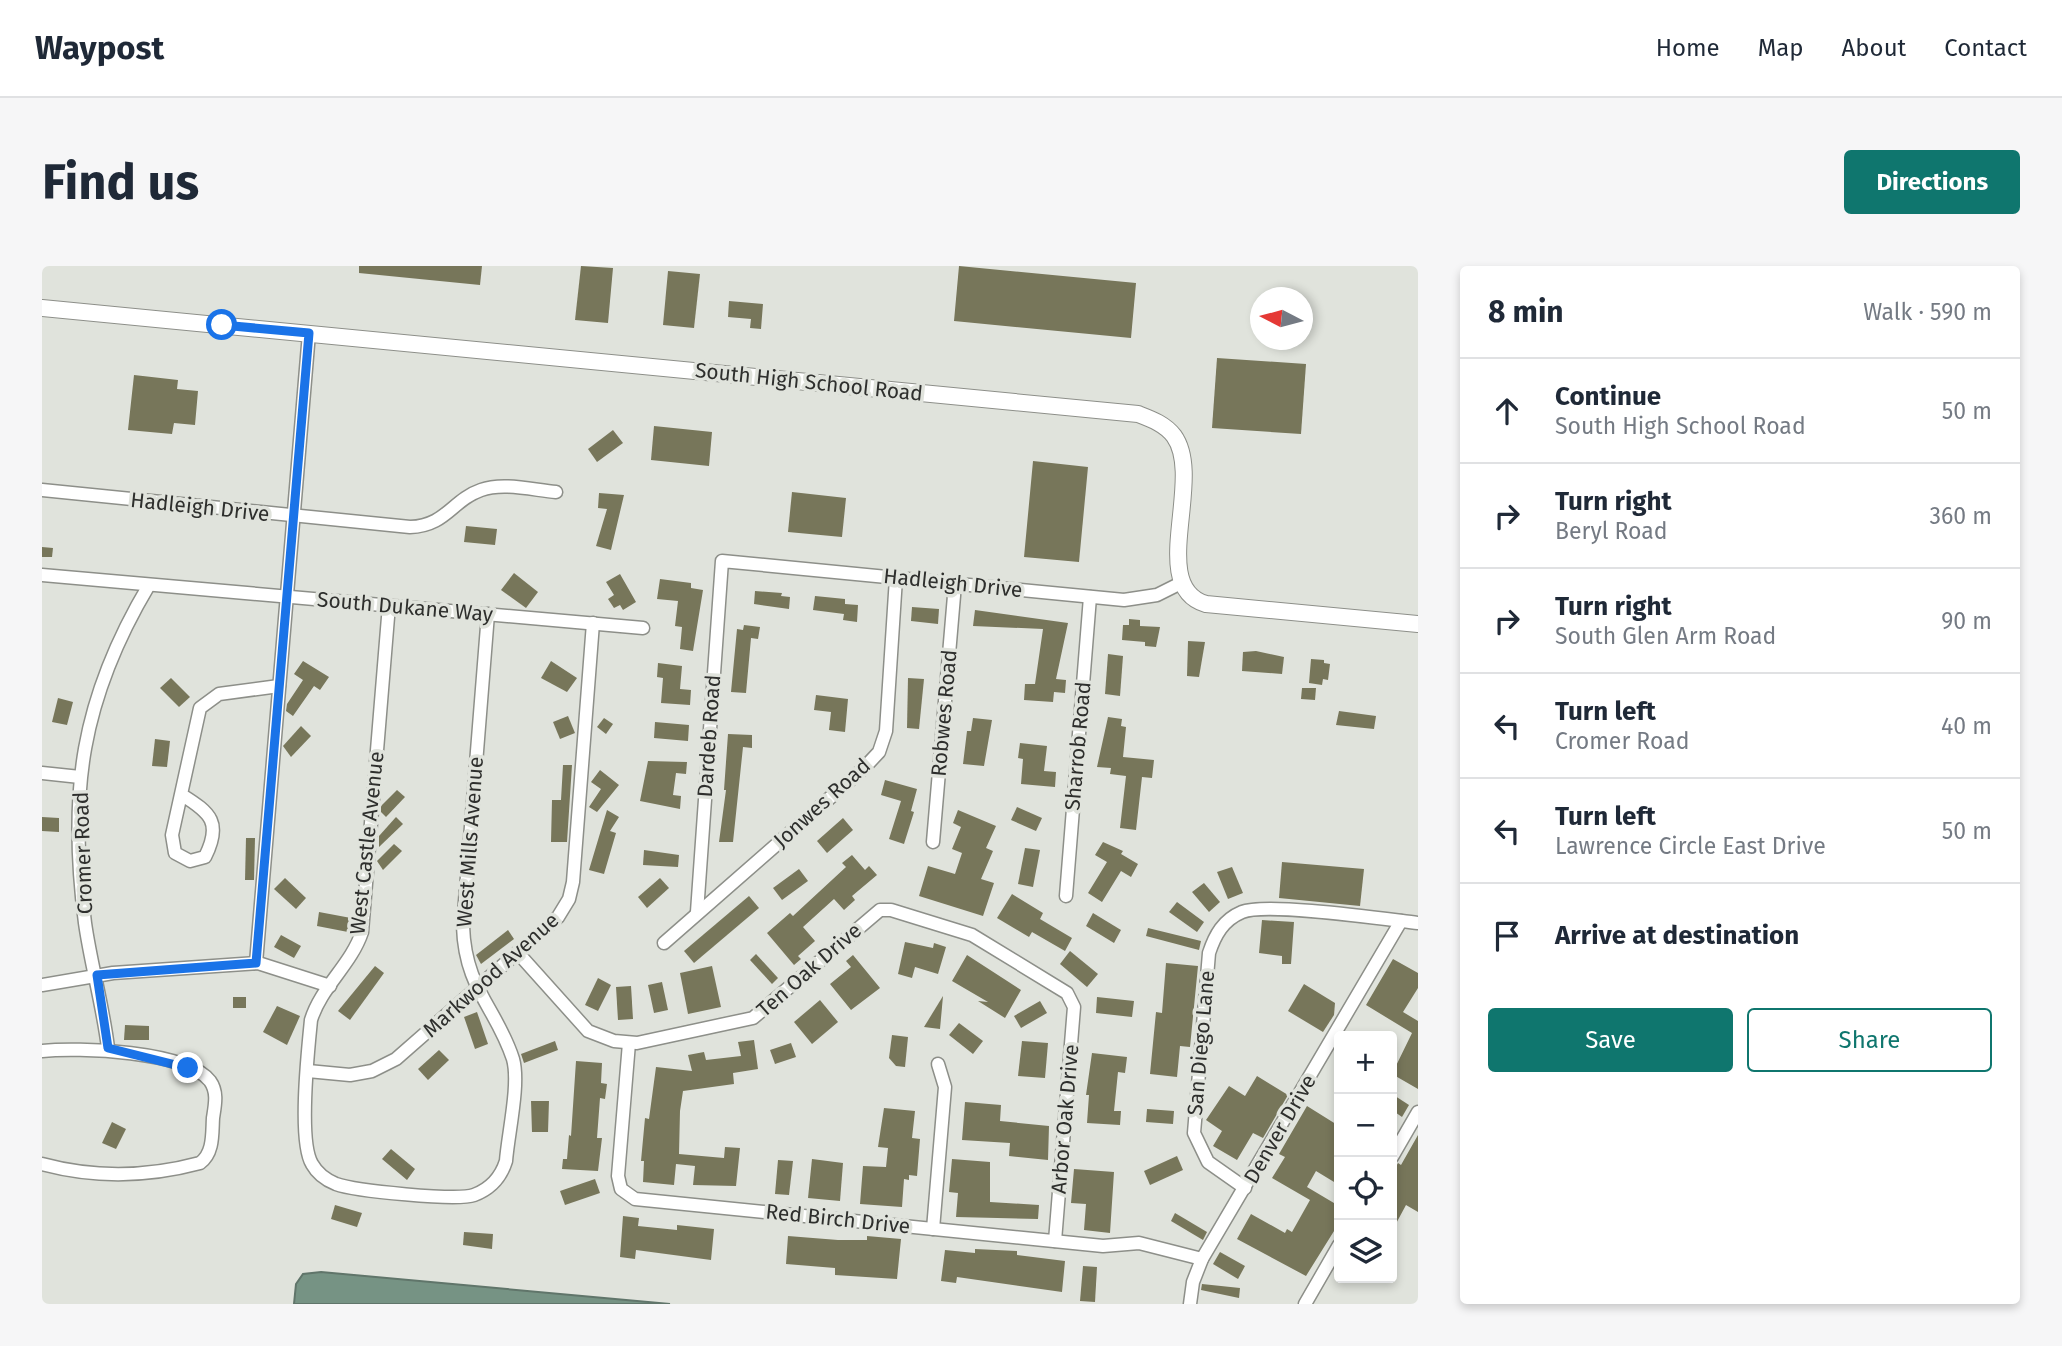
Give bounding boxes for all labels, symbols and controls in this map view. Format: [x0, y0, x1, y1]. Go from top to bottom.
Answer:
text: Waypost [35, 28, 164, 68]
text: Home [1656, 34, 1720, 62]
text: Map [1758, 34, 1804, 62]
text: About [1842, 34, 1906, 62]
text: Contact [1944, 34, 2027, 62]
button: Directions [1844, 150, 2020, 214]
text: Find us [42, 153, 199, 212]
north arrow [1250, 287, 1313, 350]
text: 8 min [1488, 294, 1564, 330]
text: Walk · 590 m [1863, 298, 1992, 326]
route start [206, 309, 237, 340]
street label: South High School Road [694, 357, 924, 407]
text: Continue [1555, 381, 1661, 412]
icon: ahead [1488, 392, 1526, 430]
text: 50 m [1942, 397, 1992, 425]
text: South High School Road [1555, 412, 1806, 440]
text: Turn right [1555, 486, 1672, 517]
street label: Hadleigh Drive [129, 487, 271, 527]
icon: right [1488, 497, 1526, 535]
text: 360 m [1930, 502, 1992, 530]
text: Beryl Road [1555, 517, 1668, 545]
street label: Hadleigh Drive [882, 563, 1024, 603]
street label: South Dukane Way [316, 586, 495, 628]
text: Turn right [1555, 591, 1672, 622]
icon: right [1488, 602, 1526, 640]
text: 90 m [1941, 607, 1992, 635]
text: South Glen Arm Road [1555, 622, 1776, 650]
street label: Robwes Road [925, 648, 963, 778]
street label: Dardeb Road [692, 674, 726, 798]
street label: Sharrob Road [1059, 680, 1097, 812]
text: Turn left [1555, 696, 1656, 727]
icon: left [1488, 707, 1526, 745]
text: 40 m [1941, 712, 1992, 740]
text: Cromer Road [1555, 727, 1689, 755]
street label: West Castle Avenue [344, 750, 390, 936]
street label: Jonwes Road [768, 753, 876, 853]
street label: West Mills Avenue [451, 756, 489, 928]
street label: Cromer Road [68, 791, 98, 915]
text: Turn left [1555, 801, 1656, 832]
icon: left [1488, 812, 1526, 850]
text: 50 m [1942, 817, 1992, 845]
text: Lawrence Circle East Drive [1555, 832, 1826, 860]
street label: Markwood Avenue [418, 907, 564, 1043]
street label: Ten Oak Drive [751, 917, 867, 1023]
icon: arrive [1488, 917, 1526, 955]
text: Arrive at destination [1555, 920, 1799, 951]
street label: San Diego Lane [1182, 969, 1220, 1117]
button: Save [1488, 1008, 1733, 1072]
button: Share [1747, 1008, 1992, 1072]
map controls [1334, 1031, 1397, 1283]
button: + [1334, 1031, 1397, 1094]
street label: Arbor Oak Drive [1046, 1043, 1084, 1195]
route end [172, 1052, 203, 1083]
street label: Denver Drive [1238, 1070, 1322, 1188]
button: − [1334, 1094, 1397, 1157]
button: locate [1334, 1157, 1397, 1220]
street label: Red Birch Drive [764, 1198, 912, 1240]
button: layers [1334, 1220, 1397, 1283]

